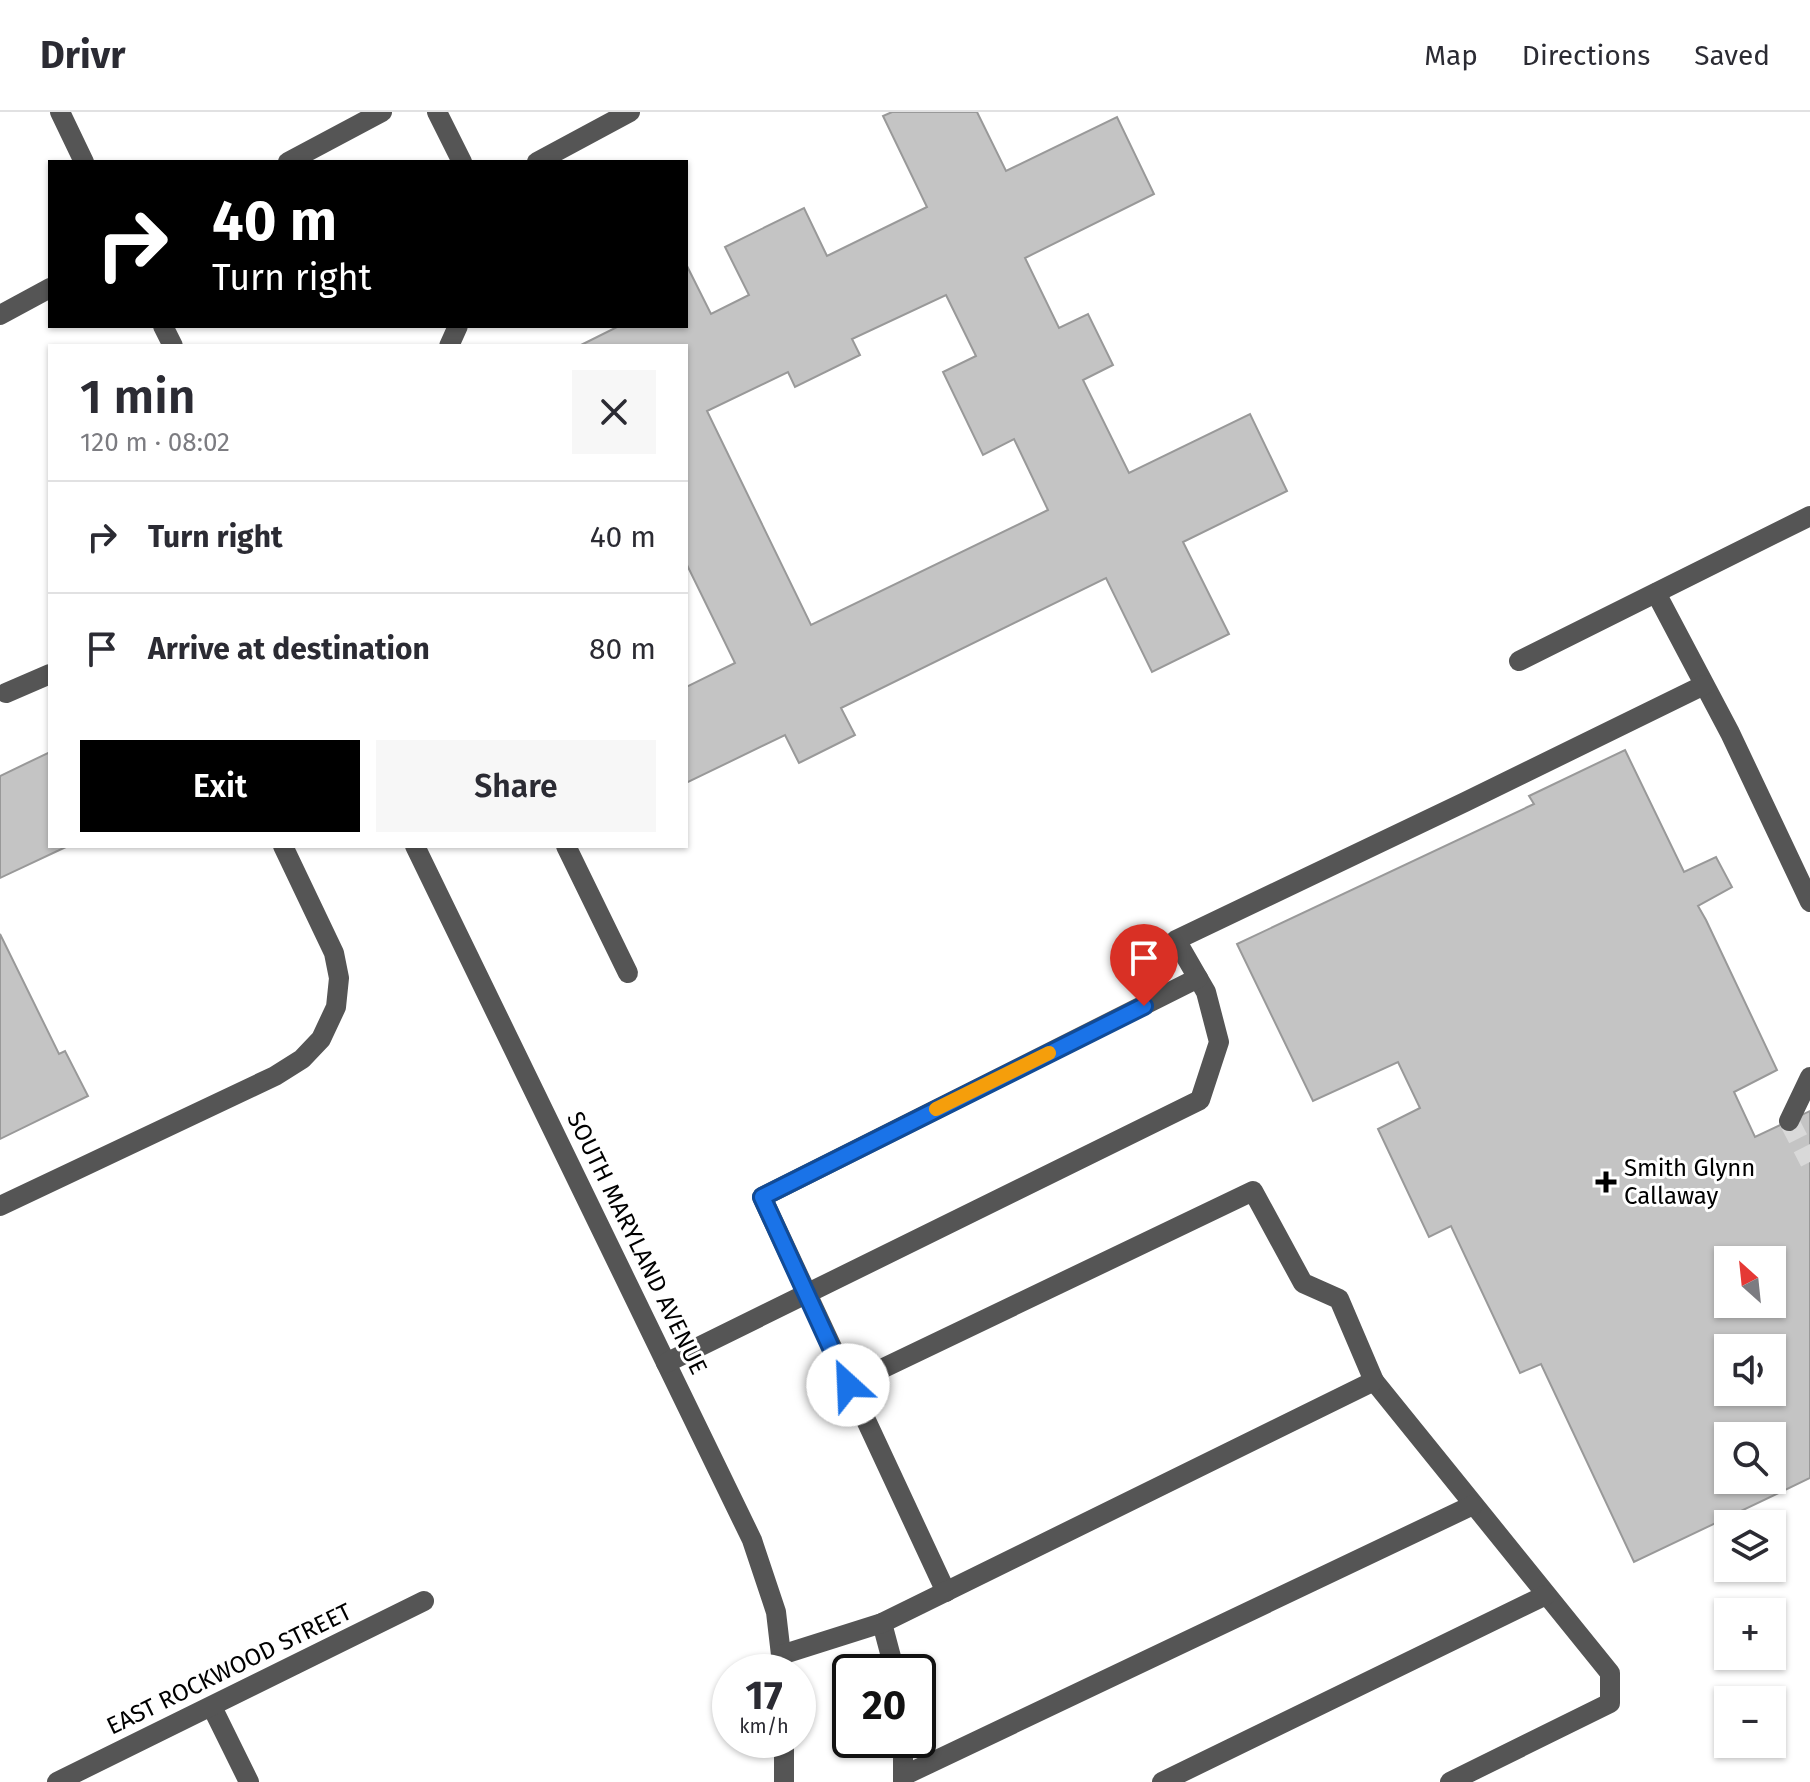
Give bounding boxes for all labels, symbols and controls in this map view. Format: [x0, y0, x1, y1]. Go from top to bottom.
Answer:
text: Drivr [40, 32, 125, 78]
text: Map [1424, 39, 1478, 72]
text: Directions [1522, 39, 1650, 72]
text: Saved [1694, 39, 1770, 72]
text: 40 m [212, 188, 337, 255]
icon: right [80, 192, 184, 296]
text: Turn right [212, 256, 372, 300]
text: 1 min [80, 368, 196, 426]
button: close [572, 370, 656, 454]
text: 120 m · 08:02 [80, 427, 230, 458]
icon: right [80, 515, 124, 559]
text: Turn right [148, 519, 283, 555]
text: 40 m [590, 519, 656, 555]
icon: arrive [80, 627, 124, 671]
text: Arrive at destination [148, 631, 430, 667]
text: 80 m [589, 631, 656, 667]
button: Exit [80, 740, 360, 832]
button: Share [376, 740, 656, 832]
pin [1110, 924, 1178, 1006]
icon: arrive [1122, 936, 1166, 980]
street label: SOUTH MARYLAND AVENUE [561, 1107, 713, 1379]
place label: Smith Glynn Callaway [1624, 1154, 1755, 1210]
marker: Smith Glynn Callaway [1595, 1171, 1617, 1193]
north arrow [1714, 1246, 1786, 1318]
map controls [1714, 1246, 1786, 1758]
button: sound [1714, 1334, 1786, 1406]
position arrow [806, 1343, 890, 1427]
button: search [1714, 1422, 1786, 1494]
button: layers [1714, 1510, 1786, 1582]
street label: EAST ROCKWOOD STREET [102, 1597, 356, 1741]
button: + [1714, 1598, 1786, 1670]
speed limit sign: 20 [832, 1654, 936, 1758]
text: 17 [745, 1672, 783, 1720]
button: − [1714, 1686, 1786, 1758]
text: km/h [739, 1714, 789, 1738]

